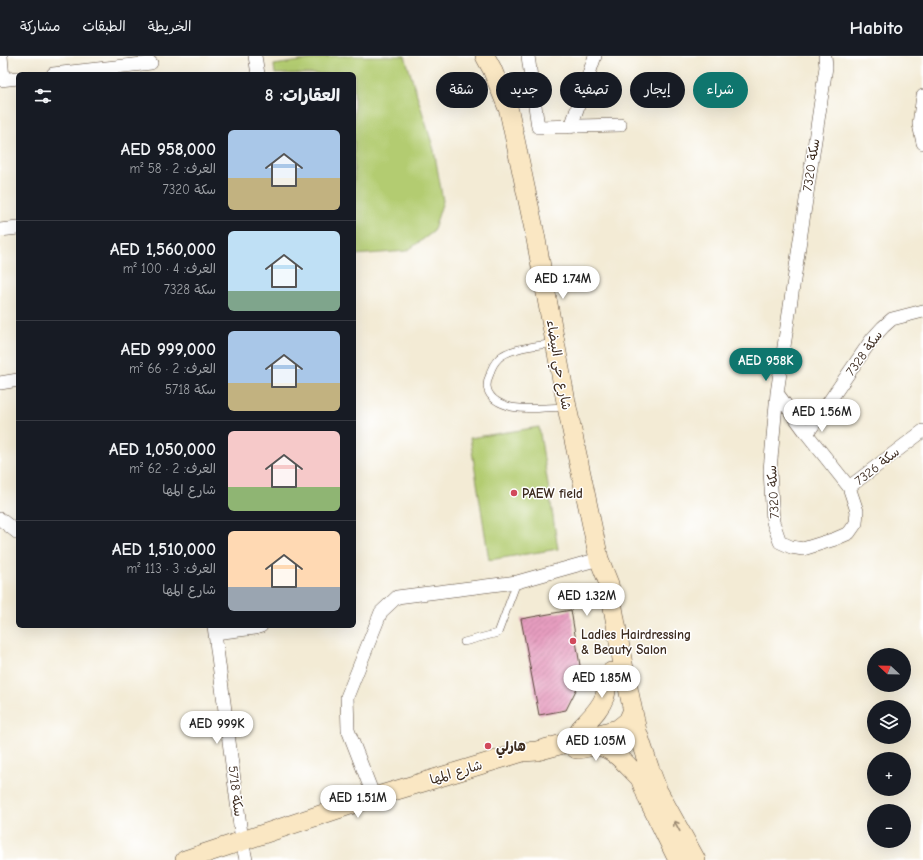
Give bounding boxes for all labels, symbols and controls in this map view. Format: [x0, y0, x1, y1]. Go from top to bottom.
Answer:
text: Habito [850, 17, 903, 39]
text: مشاركة [20, 18, 60, 35]
text: الطبقات [82, 18, 126, 35]
text: الخريطة [148, 18, 191, 35]
chip: شقة [436, 72, 488, 108]
chip: جديد [496, 72, 552, 108]
chip: تصفية [560, 72, 622, 108]
chip: إيجار [630, 72, 685, 108]
chip: شراء [693, 72, 748, 108]
icon: filters [32, 85, 54, 107]
text: العقارات: 8 [265, 86, 340, 105]
street label: سكة 7320 [799, 137, 823, 193]
text: AED 958,000 [121, 140, 216, 159]
icon: home [260, 146, 308, 194]
text: الغرف: 2 · 58 m² [129, 161, 216, 176]
text: سكة 7320 [163, 182, 216, 197]
text: AED 1,560,000 [110, 240, 216, 259]
icon: home [260, 247, 308, 295]
text: الغرف: 4 · 100 m² [123, 261, 216, 276]
pin: AED 1.74M [517, 266, 609, 300]
text: AED 1.74M [535, 271, 591, 286]
text: سكة 7328 [164, 282, 216, 297]
street label: شارع حي البيضاء [540, 319, 574, 412]
street label: سكة 7328 [843, 327, 885, 379]
text: AED 999,000 [121, 340, 216, 359]
icon: home [260, 347, 308, 395]
pin: AED 958K [725, 348, 807, 382]
text: AED 958K [738, 353, 794, 368]
text: الغرف: 2 · 66 m² [129, 361, 216, 376]
text: سكة 5718 [165, 382, 216, 397]
pin: AED 1.56M [776, 399, 868, 433]
text: AED 1.56M [792, 404, 852, 419]
text: AED 1,050,000 [109, 440, 216, 459]
street label: سكة 7326 [852, 444, 902, 488]
icon: home [260, 447, 308, 495]
text: الغرف: 2 · 62 m² [129, 461, 216, 476]
street label: سكة 7320 [764, 465, 782, 519]
text: شارع المها [162, 482, 216, 497]
place label: PAEW field [522, 486, 583, 501]
marker: PAEW field [509, 488, 519, 498]
text: AED 1,510,000 [112, 540, 216, 559]
icon: home [260, 547, 308, 595]
text: الغرف: 3 · 113 m² [127, 561, 216, 576]
text: شارع المها [162, 582, 216, 597]
pin: AED 1.32M [541, 583, 633, 617]
text: AED 1.32M [558, 588, 616, 603]
place label: Ladies Hairdressing & Beauty Salon [581, 627, 691, 657]
marker: Ladies Hairdressing & Beauty Salon [568, 636, 578, 646]
north arrow [867, 648, 911, 692]
map controls [867, 648, 911, 848]
pin: AED 1.85M [556, 665, 648, 699]
text: AED 1.85M [572, 670, 632, 685]
button: layers [867, 700, 911, 744]
pin: AED 999K [176, 711, 258, 745]
text: AED 999K [189, 716, 245, 731]
pin: AED 1.05M [550, 728, 642, 762]
text: AED 1.05M [566, 733, 626, 748]
place label: هارلي [496, 739, 526, 759]
marker: هارلي [483, 741, 493, 751]
button: + [867, 752, 911, 796]
street label: شارع المها [428, 757, 485, 789]
street label: سكة 5718 [225, 765, 247, 817]
pin: AED 1.51M [312, 785, 404, 819]
text: AED 1.51M [329, 790, 387, 805]
button: − [867, 804, 911, 848]
one-way arrow [672, 820, 680, 832]

